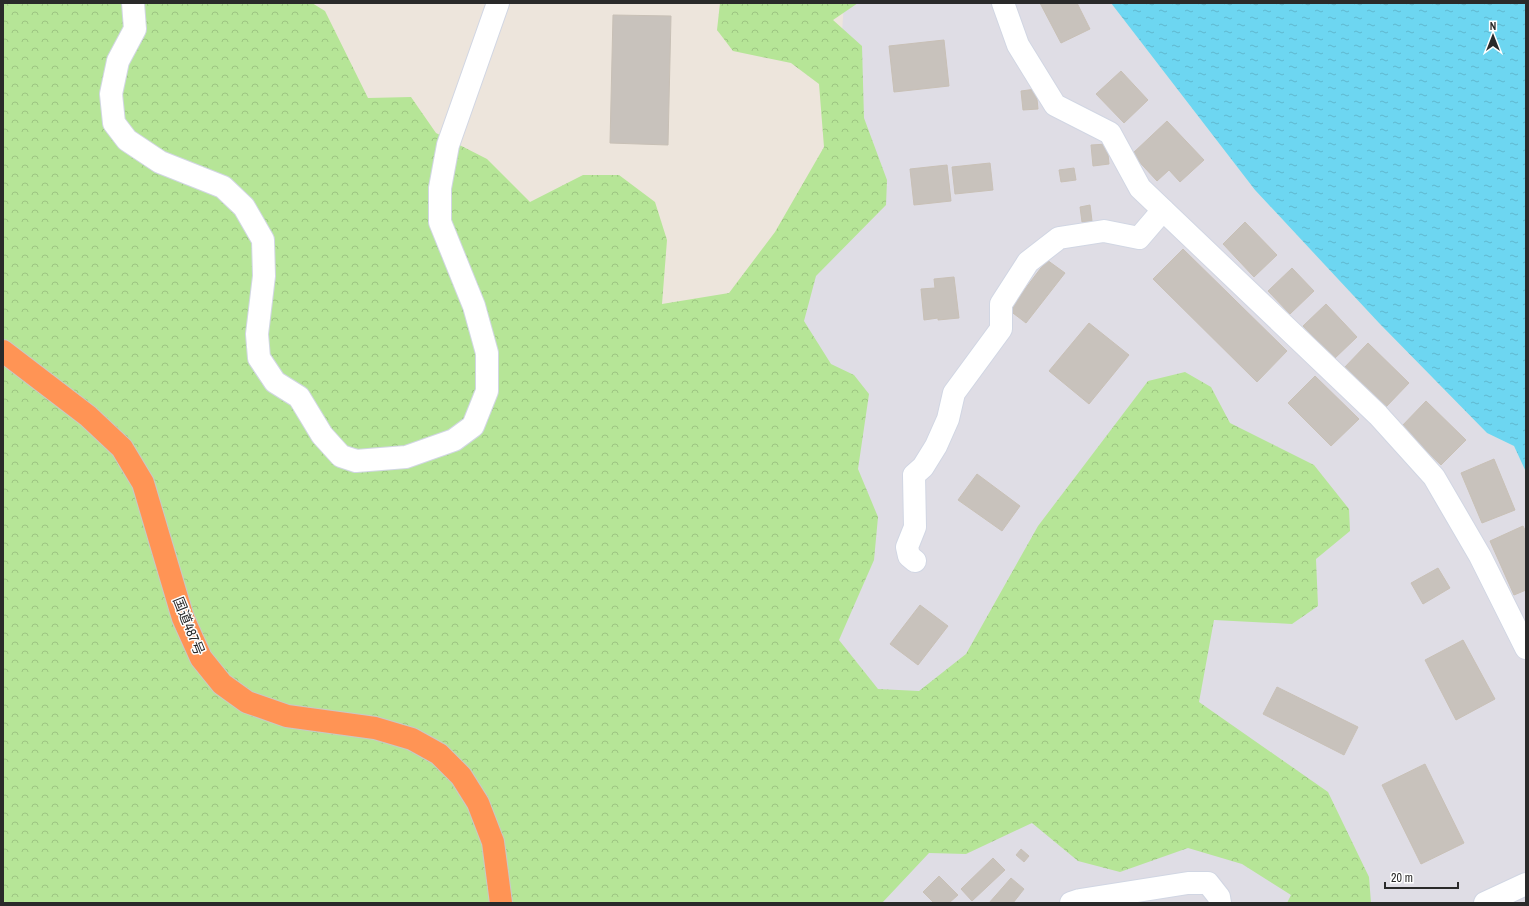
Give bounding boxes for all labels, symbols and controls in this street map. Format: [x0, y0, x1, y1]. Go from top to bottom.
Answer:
north arrow [1473, 16, 1513, 56]
text: N [1490, 19, 1496, 33]
street label: 国道487号 [169, 594, 209, 658]
scale bar [1385, 864, 1458, 890]
text: 20 m [1391, 870, 1413, 886]

